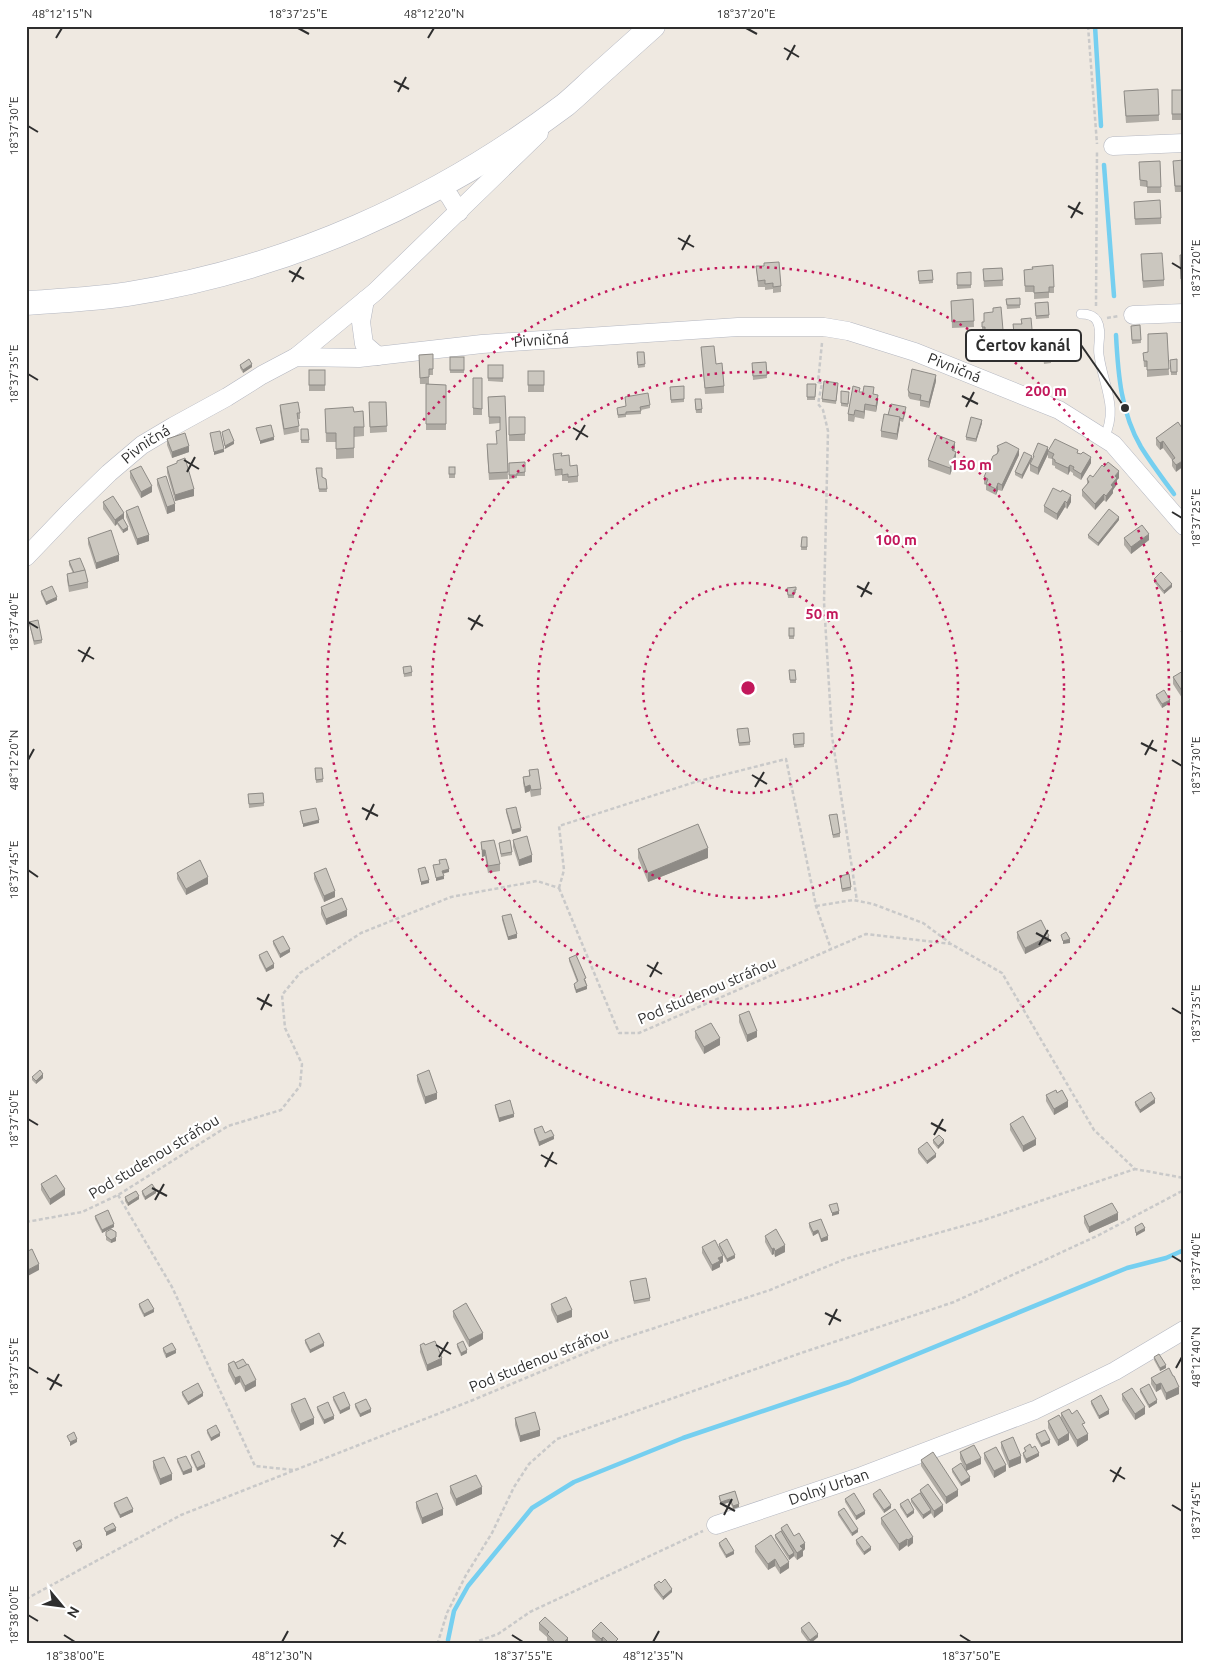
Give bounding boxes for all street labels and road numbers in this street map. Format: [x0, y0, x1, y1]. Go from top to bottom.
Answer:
street label: Pivničná [513, 329, 569, 350]
street label: Pivničná [925, 349, 983, 386]
street label: Pivničná [118, 421, 173, 467]
street label: Pod studenou stráňou [635, 954, 779, 1027]
street label: Pod studenou stráňou [86, 1111, 222, 1202]
street label: Pod studenou stráňou [467, 1324, 611, 1395]
street label: Dolný Urban [786, 1465, 871, 1508]

